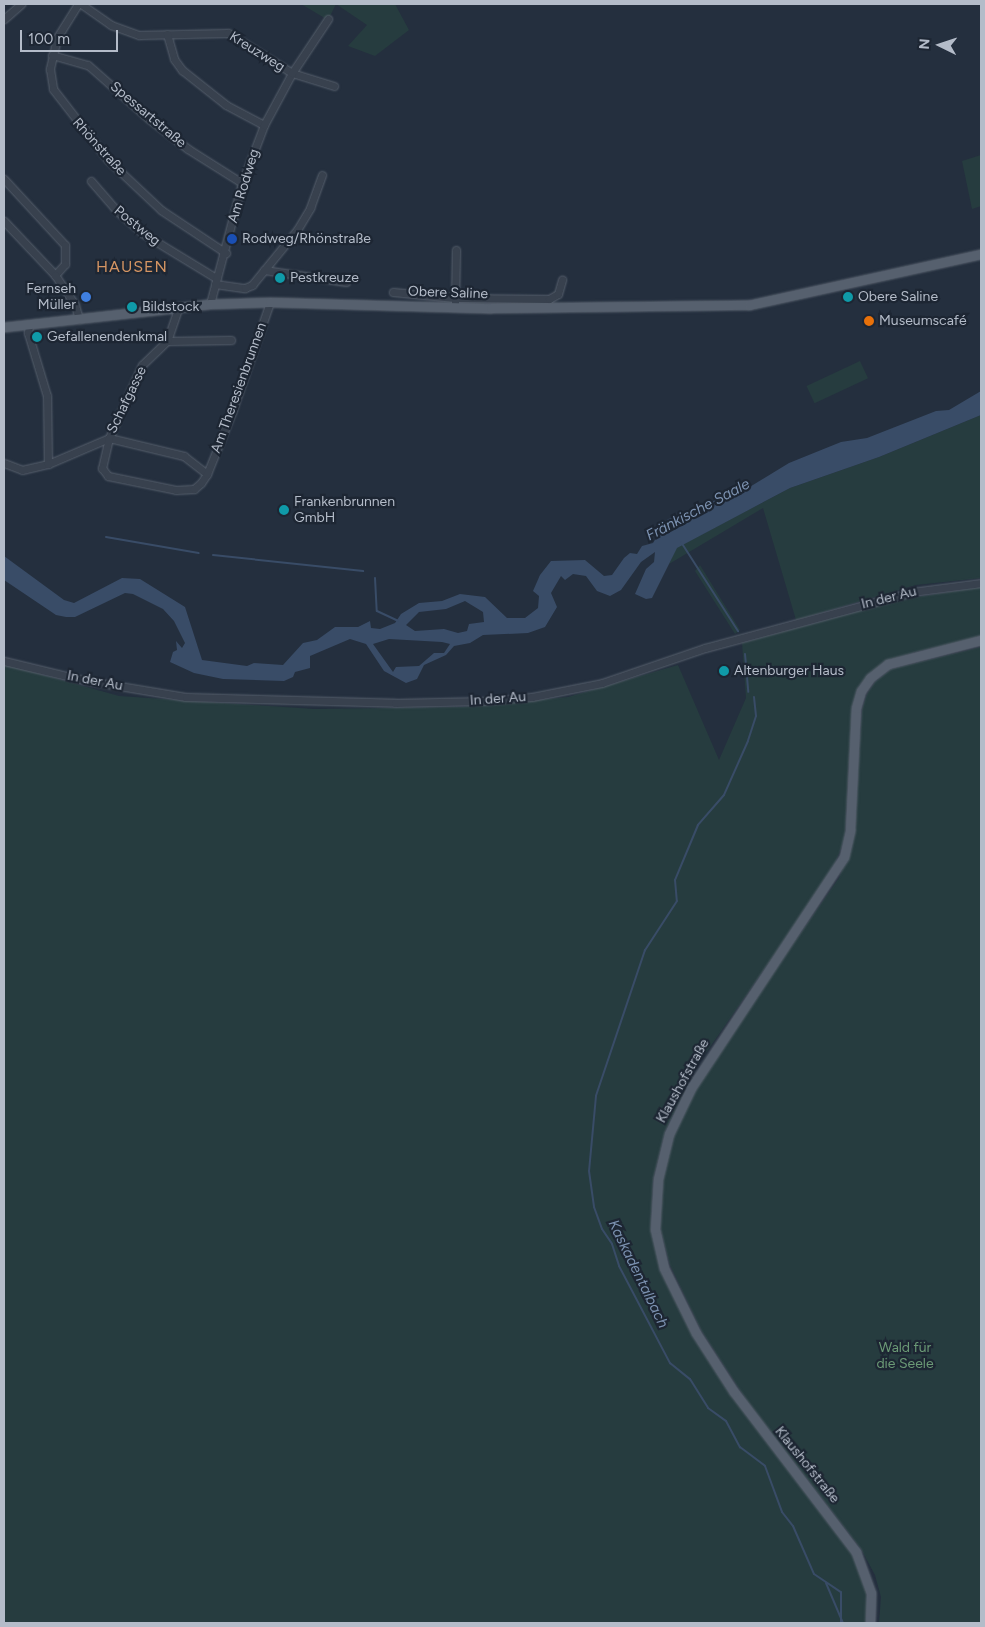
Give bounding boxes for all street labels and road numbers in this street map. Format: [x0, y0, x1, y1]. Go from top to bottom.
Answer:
street label: Kreuzweg [226, 28, 288, 76]
street label: Spessartstraße [107, 78, 189, 152]
street label: Rhönstraße [69, 115, 129, 179]
street label: Am Rodweg [225, 147, 263, 225]
street label: Postweg [111, 202, 163, 250]
street label: Obere Saline [408, 283, 488, 303]
street label: Am Theresienbrunnen [208, 321, 270, 455]
street label: Schafgasse [104, 364, 150, 436]
street label: In der Au [860, 583, 918, 613]
street label: In der Au [66, 667, 124, 695]
street label: In der Au [469, 689, 527, 709]
street label: Klaushofstraße [653, 1036, 713, 1126]
street label: Klaushofstraße [771, 1423, 843, 1507]

